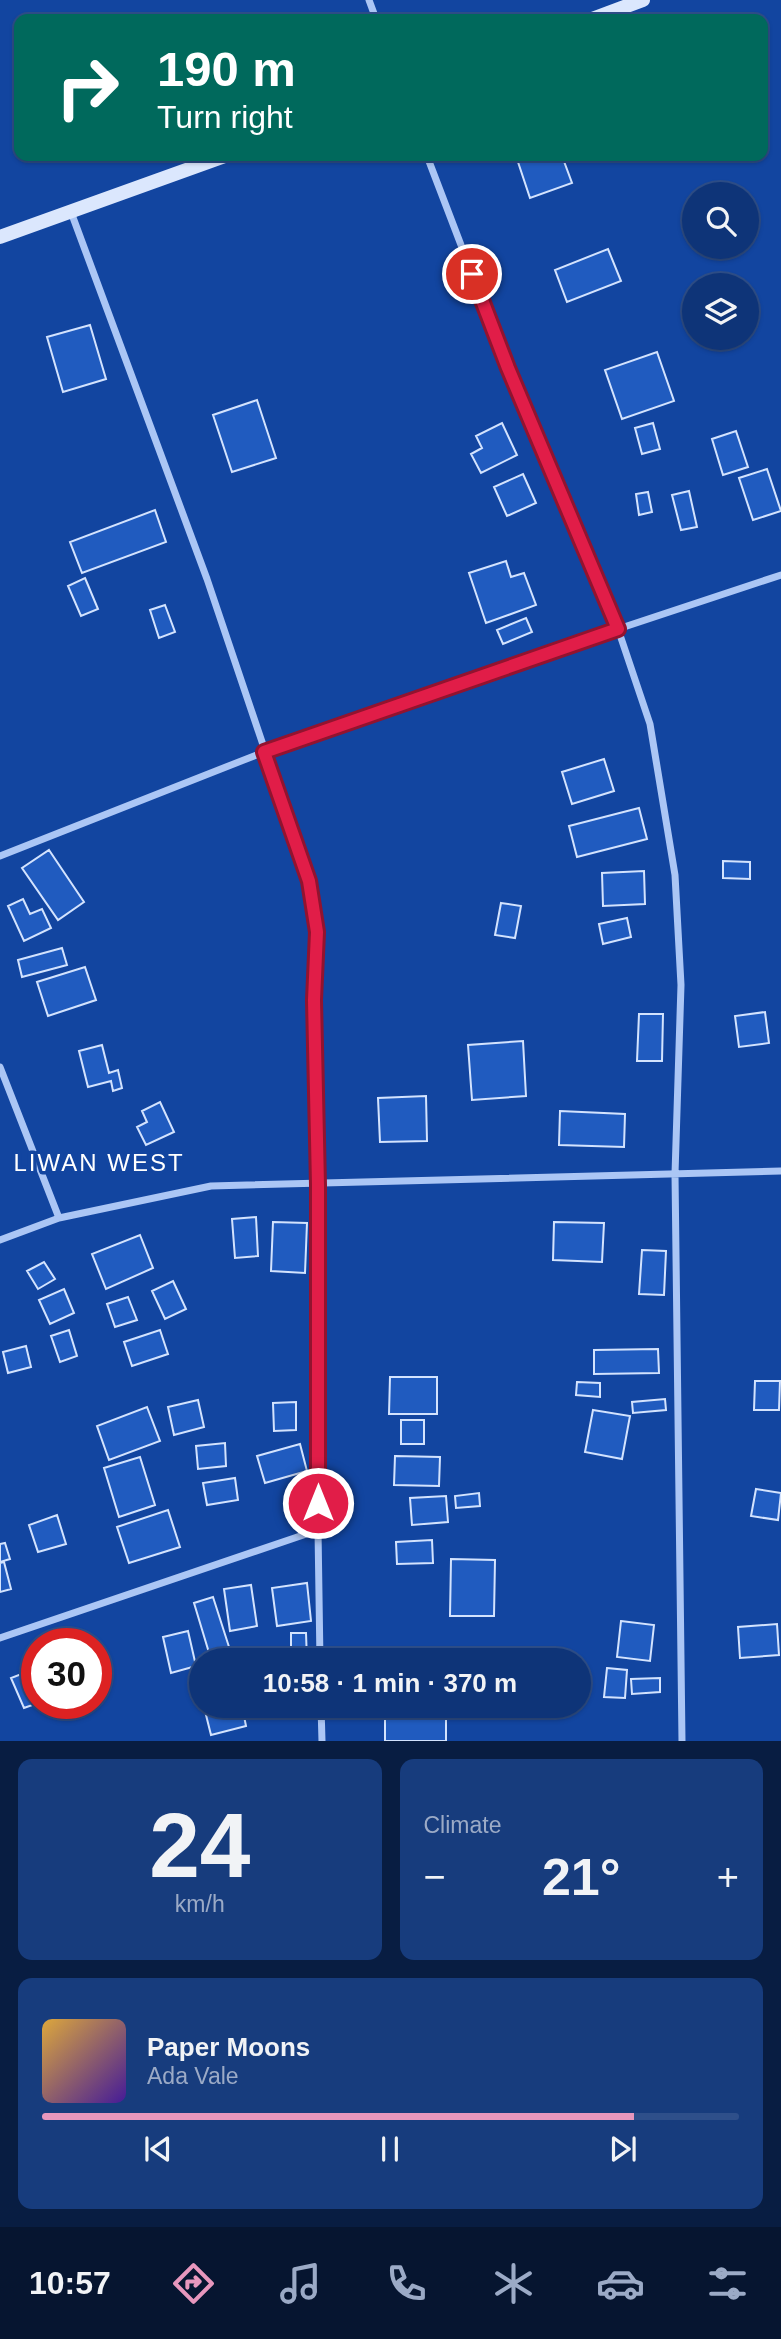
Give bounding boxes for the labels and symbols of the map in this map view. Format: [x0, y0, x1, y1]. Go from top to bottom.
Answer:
pin [442, 244, 502, 304]
district label: LIWAN WEST [13, 1149, 185, 1176]
position arrow [281, 1466, 355, 1540]
speed limit sign: 30 [21, 1628, 112, 1719]

